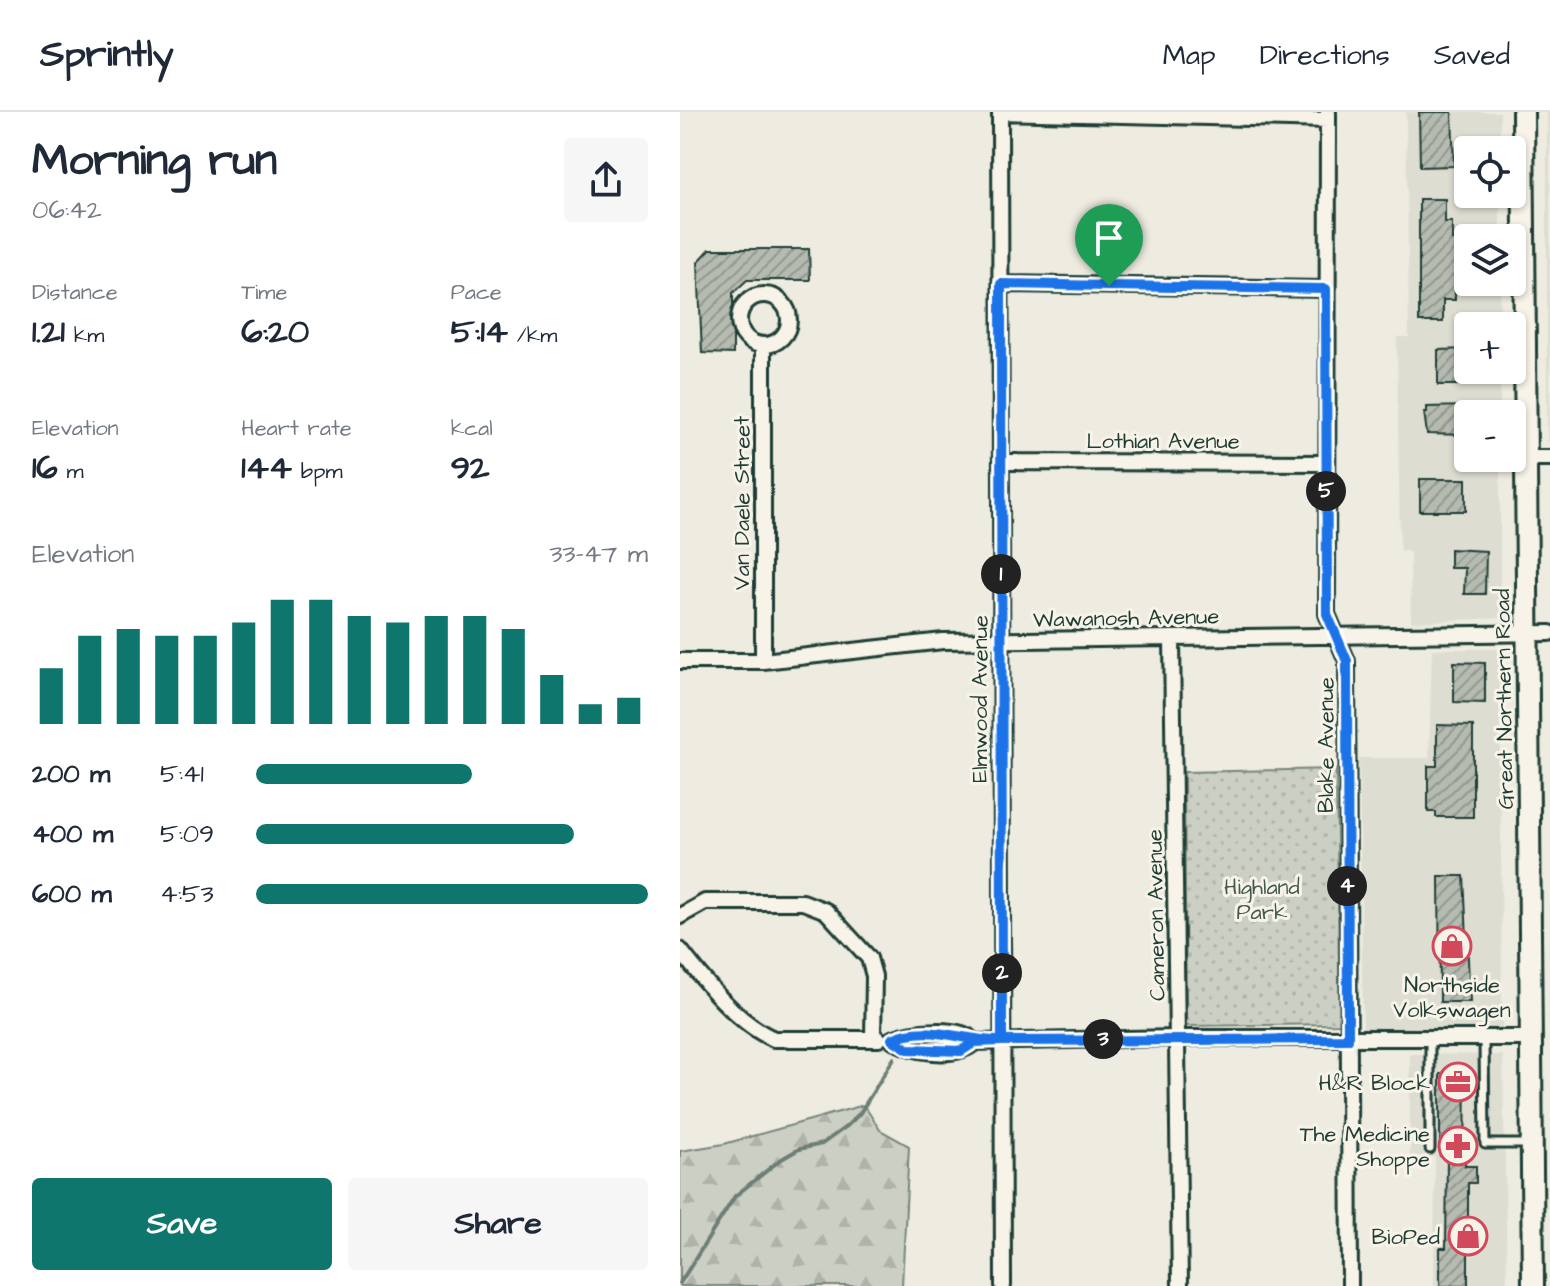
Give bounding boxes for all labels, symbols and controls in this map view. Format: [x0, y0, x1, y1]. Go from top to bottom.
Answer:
text: Sprintly [40, 29, 173, 81]
text: Map [1163, 36, 1216, 75]
text: Directions [1260, 36, 1390, 75]
text: Saved [1434, 36, 1510, 75]
text: Morning run [32, 131, 277, 192]
map controls [1454, 136, 1526, 472]
button: locate [1454, 136, 1526, 208]
button: share [564, 138, 648, 222]
text: 06:42 [32, 192, 102, 228]
pin [1075, 204, 1143, 286]
icon: arrive [1087, 216, 1131, 260]
button: layers [1454, 224, 1526, 296]
text: Distance [32, 277, 118, 308]
text: Time [241, 277, 287, 308]
text: Pace [451, 277, 502, 308]
text: 1.21 [32, 308, 65, 356]
text: 6:20 [241, 308, 309, 356]
text: 5:14 [451, 308, 508, 356]
button: + [1454, 312, 1526, 384]
text: km [65, 320, 104, 351]
text: /km [508, 320, 557, 351]
button: − [1454, 400, 1526, 472]
text: Elevation [32, 413, 119, 444]
text: Heart rate [241, 413, 352, 444]
text: kcal [451, 413, 493, 444]
street label: Van Daele Street [727, 416, 758, 590]
street label: Lothian Avenue [1086, 426, 1240, 457]
text: 16 [32, 444, 58, 492]
text: 144 [241, 444, 292, 492]
text: 92 [451, 444, 489, 492]
text: m [58, 456, 84, 487]
text: bpm [292, 456, 343, 487]
pin: 5 [1306, 471, 1346, 511]
text: 5 [1318, 475, 1334, 506]
text: Elevation [32, 536, 134, 572]
text: 33–47 m [549, 536, 648, 572]
pin: 1 [981, 554, 1021, 594]
text: 1 [1000, 558, 1002, 589]
street label: Great Northern Road [1487, 588, 1522, 810]
street label: Wawanosh Avenue [1033, 601, 1220, 636]
street label: Elmwood Avenue [965, 615, 996, 783]
street label: Blake Avenue [1311, 677, 1342, 813]
text: 200 m [32, 756, 110, 792]
text: 5:41 [160, 756, 204, 792]
text: 400 m [32, 816, 113, 852]
text: 5:09 [160, 816, 214, 852]
street label: Cameron Avenue [1140, 829, 1173, 1001]
pin: 4 [1327, 866, 1367, 906]
text: 4 [1340, 870, 1354, 901]
park label: Highland Park [1224, 872, 1300, 928]
text: 600 m [32, 876, 112, 912]
text: 4:53 [160, 876, 214, 912]
shop icon: Northside Volkswagen [1431, 925, 1473, 967]
pin: 2 [982, 953, 1022, 993]
text: 2 [996, 957, 1008, 988]
place label: Northside Volkswagen [1393, 970, 1511, 1027]
pin: 3 [1083, 1019, 1123, 1059]
text: 3 [1097, 1023, 1109, 1054]
office icon: H&R Block [1437, 1061, 1479, 1103]
place label: H&R Block [1319, 1068, 1430, 1099]
place label: The Medicine Shoppe [1300, 1119, 1430, 1175]
pharmacy icon: The Medicine Shoppe [1437, 1125, 1479, 1167]
button: Save [32, 1178, 332, 1270]
button: Share [348, 1178, 648, 1270]
shop icon: BioPed [1447, 1215, 1489, 1257]
place label: BioPed [1371, 1222, 1440, 1253]

